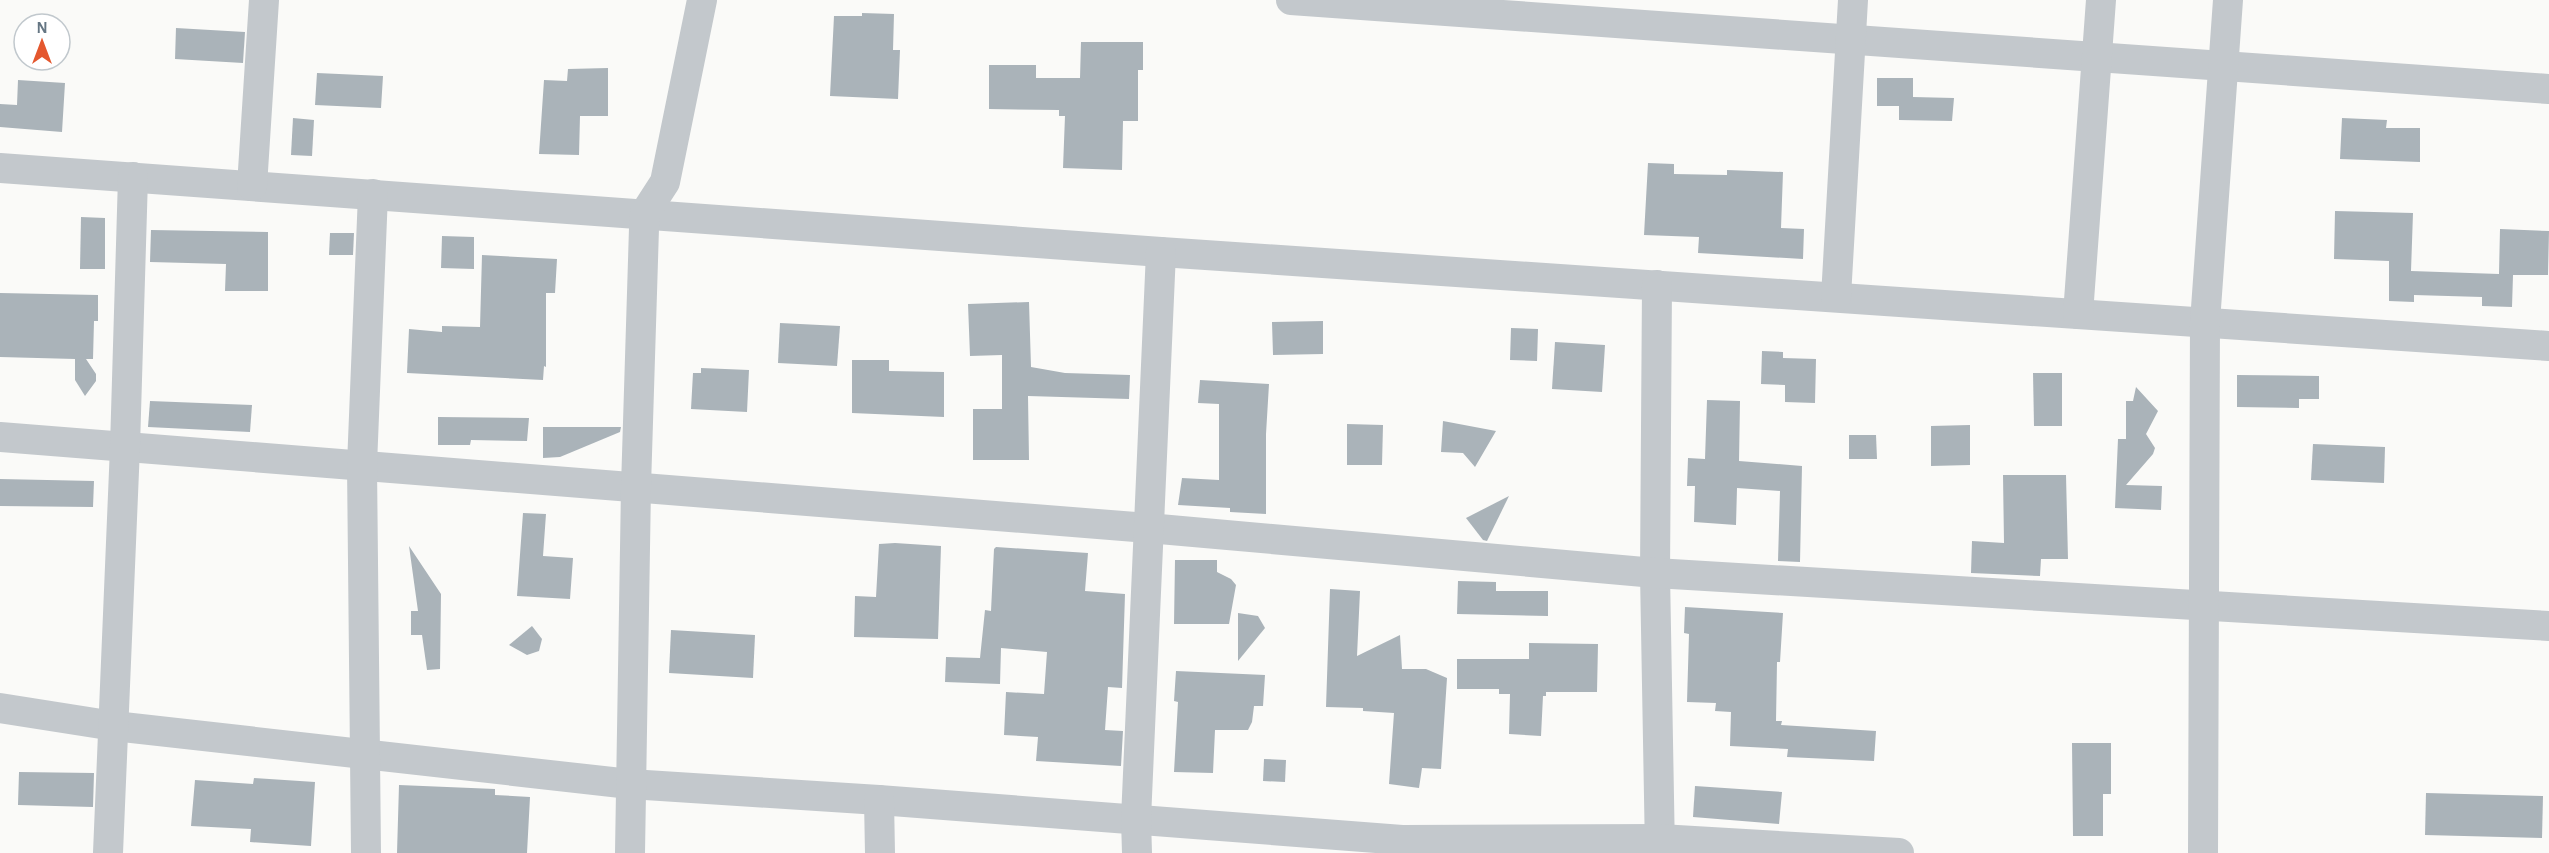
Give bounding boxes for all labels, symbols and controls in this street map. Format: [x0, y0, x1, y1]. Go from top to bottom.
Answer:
north arrow [12, 12, 72, 72]
text: N [36, 20, 48, 36]

